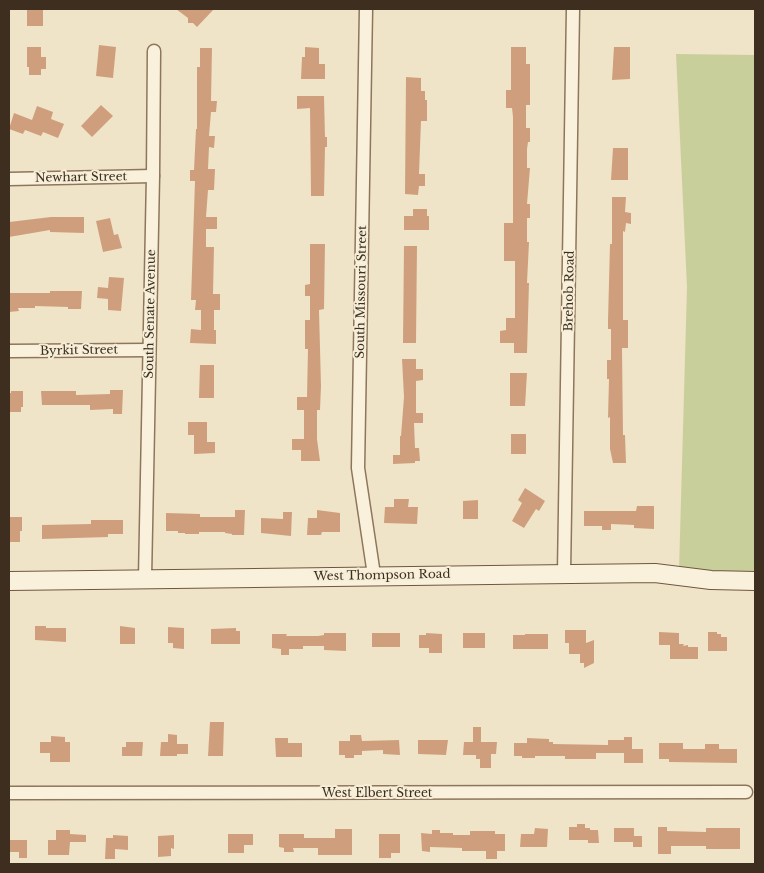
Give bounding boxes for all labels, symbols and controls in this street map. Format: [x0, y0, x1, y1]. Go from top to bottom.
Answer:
street label: Newhart Street [35, 168, 128, 185]
street label: South Missouri Street [352, 225, 369, 359]
street label: South Senate Avenue [141, 249, 158, 379]
street label: Brehob Road [560, 250, 577, 332]
street label: Byrkit Street [40, 341, 119, 358]
street label: West Thompson Road [312, 566, 451, 583]
street label: West Elbert Street [321, 785, 433, 800]

